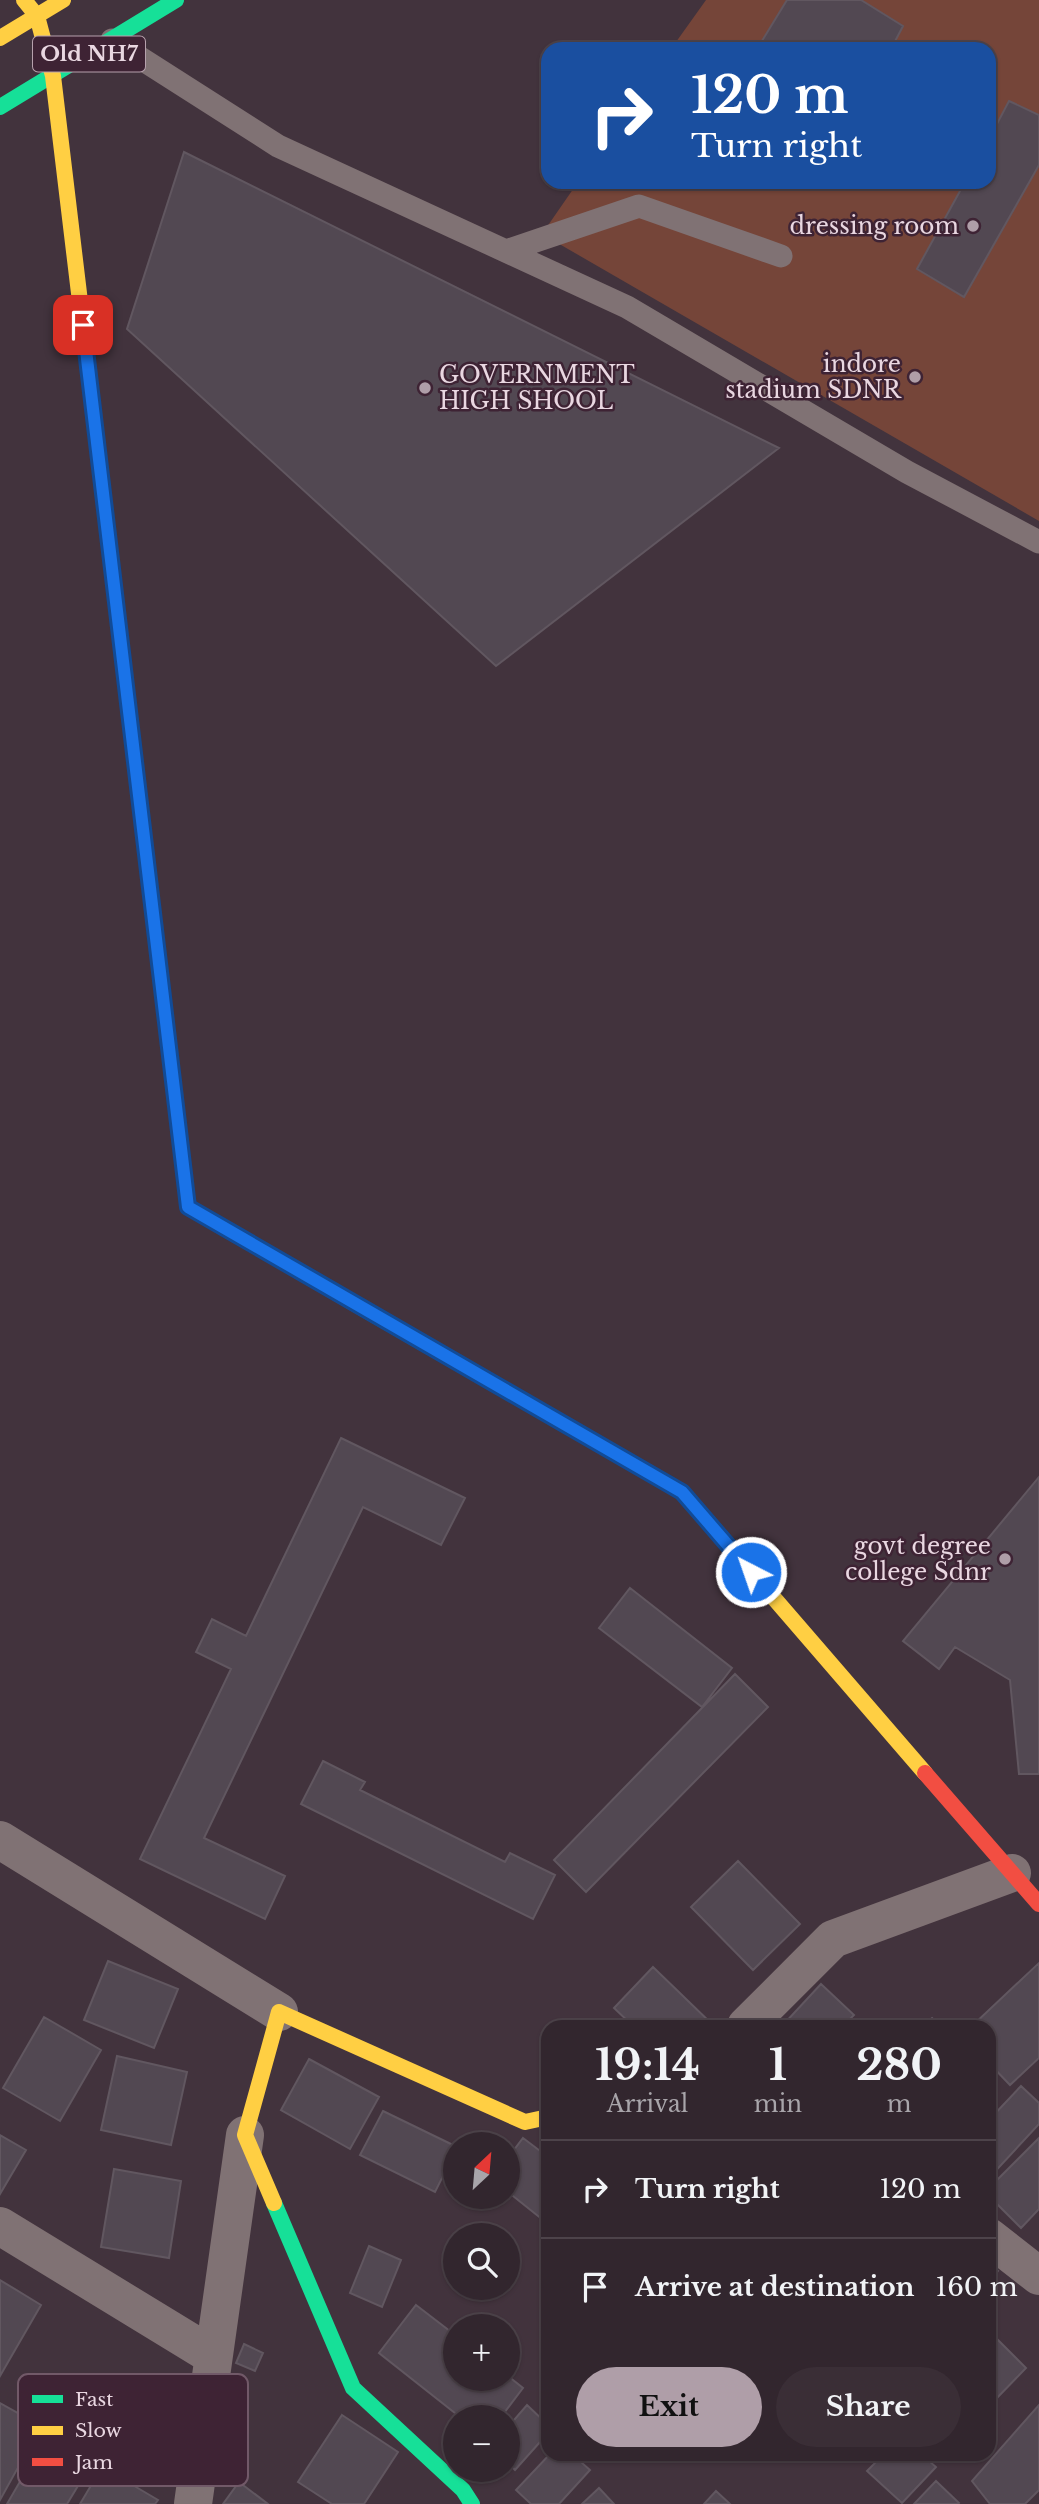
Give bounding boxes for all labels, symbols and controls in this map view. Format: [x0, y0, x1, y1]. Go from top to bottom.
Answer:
road number: Old NH7 [33, 36, 145, 72]
text: 120 m [691, 65, 849, 126]
icon: right [576, 70, 667, 161]
text: Turn right [691, 126, 862, 166]
place label: dressing room [789, 212, 959, 240]
marker: dressing room [965, 218, 981, 234]
pin [53, 295, 113, 355]
icon: arrive [64, 306, 102, 344]
place label: indore stadium SDNR [725, 350, 902, 404]
place label: GOVERNMENT HIGH SHOOL [439, 361, 635, 415]
marker: indore stadium SDNR [907, 369, 923, 385]
marker: GOVERNMENT HIGH SHOOL [417, 380, 433, 396]
place label: govt degree college Sdnr [845, 1532, 991, 1586]
position arrow [714, 1535, 788, 1609]
marker: govt degree college Sdnr [997, 1551, 1013, 1567]
text: 19:14 [595, 2039, 700, 2091]
text: 1 [769, 2039, 787, 2091]
text: 280 [856, 2039, 942, 2091]
text: Arrival [607, 2090, 688, 2118]
text: min [754, 2090, 802, 2118]
text: m [887, 2090, 911, 2118]
north arrow [443, 2132, 520, 2208]
map controls [443, 2132, 520, 2482]
icon: right [576, 2170, 614, 2208]
text: Turn right [635, 2173, 780, 2205]
text: 120 m [879, 2173, 961, 2205]
button: search [443, 2223, 520, 2300]
icon: arrive [576, 2268, 614, 2306]
text: Arrive at destination [635, 2271, 915, 2303]
text: 160 m [936, 2271, 1018, 2303]
button: + [443, 2314, 520, 2391]
button: Exit [576, 2367, 762, 2447]
button: Share [776, 2367, 961, 2447]
legend [18, 2374, 248, 2486]
text: Fast [75, 2388, 114, 2411]
button: − [443, 2405, 520, 2482]
text: Slow [75, 2419, 122, 2442]
text: Jam [72, 2451, 113, 2474]

